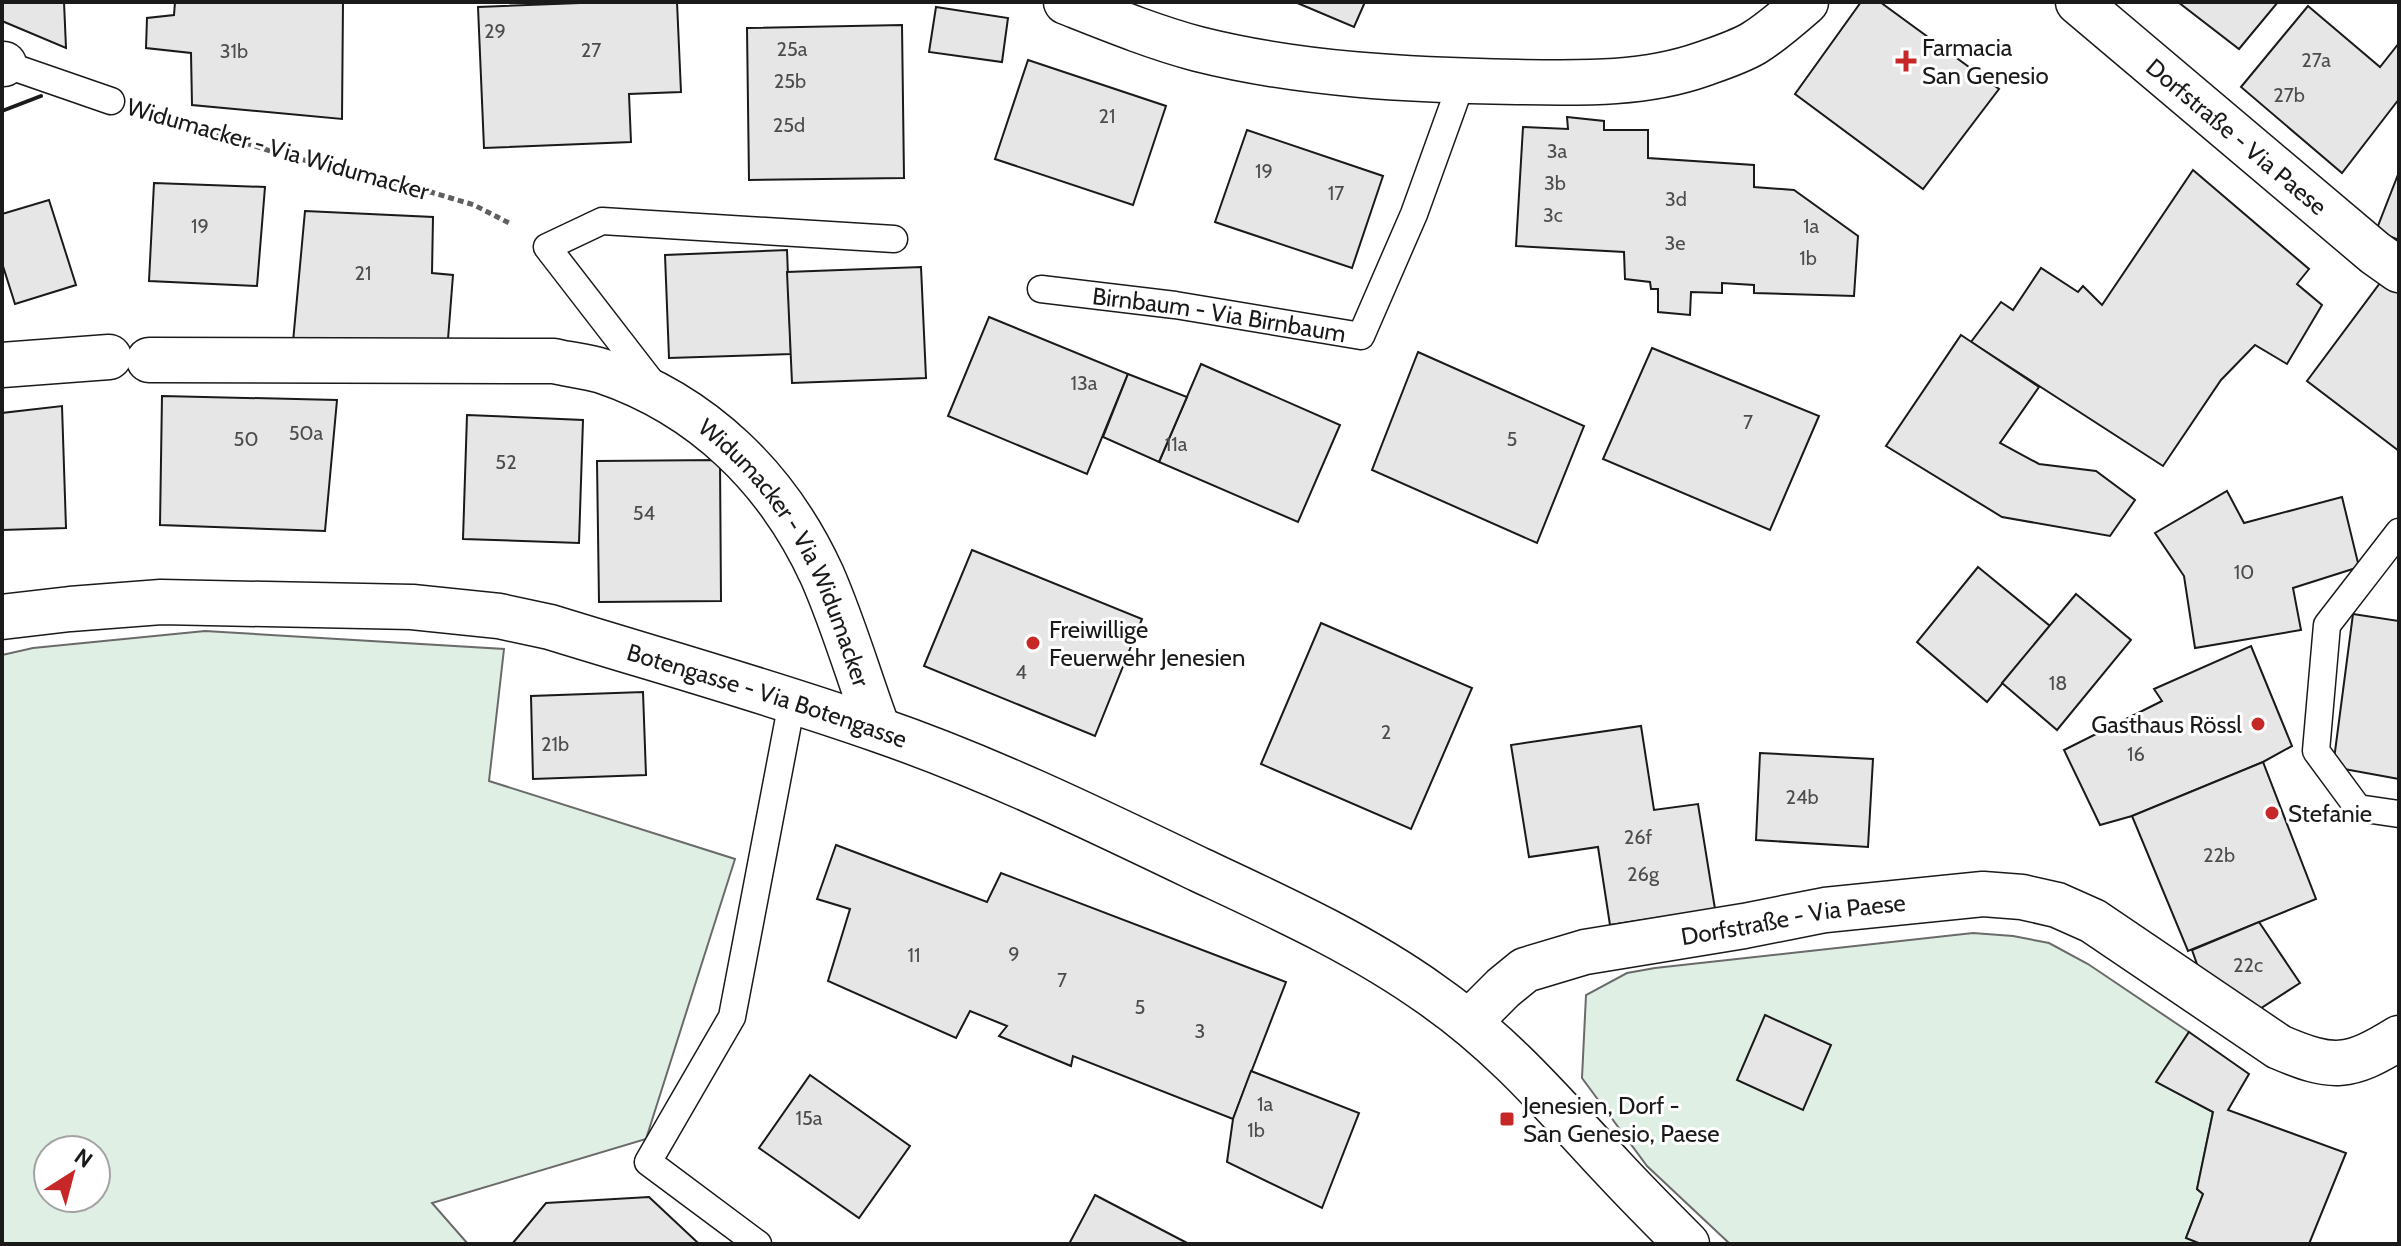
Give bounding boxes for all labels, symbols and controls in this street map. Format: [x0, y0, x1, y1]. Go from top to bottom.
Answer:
house number: 29 [484, 19, 506, 43]
place label: Farmacia San Genesio [1922, 33, 2049, 90]
house number: 25a [777, 37, 808, 61]
house number: 27 [581, 38, 601, 62]
house number: 31b [220, 39, 248, 63]
house number: 27a [2301, 48, 2331, 72]
marker: Farmacia San Genesio [1897, 52, 1915, 70]
street label: Dorfstraße - Via Paese [2141, 52, 2333, 221]
house number: 25b [774, 69, 806, 93]
house number: 27b [2273, 83, 2305, 107]
street label: Widumacker - Via Widumacker [124, 92, 433, 206]
house number: 21 [1099, 104, 1116, 128]
house number: 25d [773, 113, 805, 137]
house number: 3a [1547, 139, 1568, 163]
house number: 19 [1255, 159, 1273, 183]
house number: 3b [1544, 171, 1566, 195]
house number: 17 [1328, 181, 1344, 205]
house number: 3d [1665, 187, 1687, 211]
house number: 3c [1543, 203, 1563, 227]
house number: 19 [191, 214, 209, 238]
house number: 1a [1803, 214, 1819, 238]
house number: 3e [1664, 231, 1686, 255]
house number: 1b [1799, 246, 1817, 270]
house number: 21 [355, 261, 372, 285]
street label: Birnbaum - Via Birnbaum [1091, 281, 1348, 348]
house number: 13a [1071, 371, 1098, 395]
house number: 7 [1743, 410, 1753, 434]
street label: Widumacker - Via Widumacker [693, 412, 877, 691]
house number: 50a [289, 421, 324, 445]
house number: 50 [234, 427, 258, 451]
house number: 5 [1507, 427, 1517, 451]
house number: 11a [1165, 432, 1188, 456]
house number: 52 [495, 450, 517, 474]
house number: 54 [633, 501, 656, 525]
house number: 10 [2234, 560, 2254, 584]
place label: Freiwillige Feuerwehr Jenesien [1049, 615, 1245, 672]
marker: Freiwillige Feuerwehr Jenesien [1024, 634, 1042, 652]
street label: Botengasse - Via Botengasse [624, 637, 911, 753]
house number: 4 [1015, 660, 1027, 684]
house number: 18 [2049, 671, 2067, 695]
place label: Gasthaus Rössl [2091, 710, 2242, 739]
marker: Gasthaus Rössl [2249, 715, 2267, 733]
house number: 2 [1381, 720, 1391, 744]
house number: 21b [541, 732, 569, 756]
house number: 16 [2127, 742, 2145, 766]
house number: 24b [1785, 785, 1819, 809]
place label: Stefanie [2288, 799, 2372, 828]
marker: Stefanie [2263, 804, 2281, 822]
house number: 26f [1624, 825, 1653, 849]
house number: 22b [2203, 843, 2235, 867]
house number: 26g [1627, 862, 1660, 886]
street label: Dorfstraße - Via Paese [1679, 887, 1907, 951]
house number: 9 [1008, 942, 1020, 966]
house number: 11 [907, 943, 921, 967]
house number: 22c [2233, 953, 2263, 977]
house number: 7 [1057, 968, 1067, 992]
house number: 5 [1135, 995, 1145, 1019]
house number: 3 [1195, 1019, 1205, 1043]
place label: Jenesien, Dorf - San Genesio, Paese [1522, 1091, 1720, 1148]
house number: 1a [1257, 1092, 1273, 1116]
house number: 15a [796, 1106, 823, 1130]
marker: Jenesien, Dorf - San Genesio, Paese [1498, 1110, 1516, 1128]
house number: 1b [1247, 1118, 1265, 1142]
north arrow [32, 1134, 112, 1214]
text: N [69, 1143, 98, 1174]

